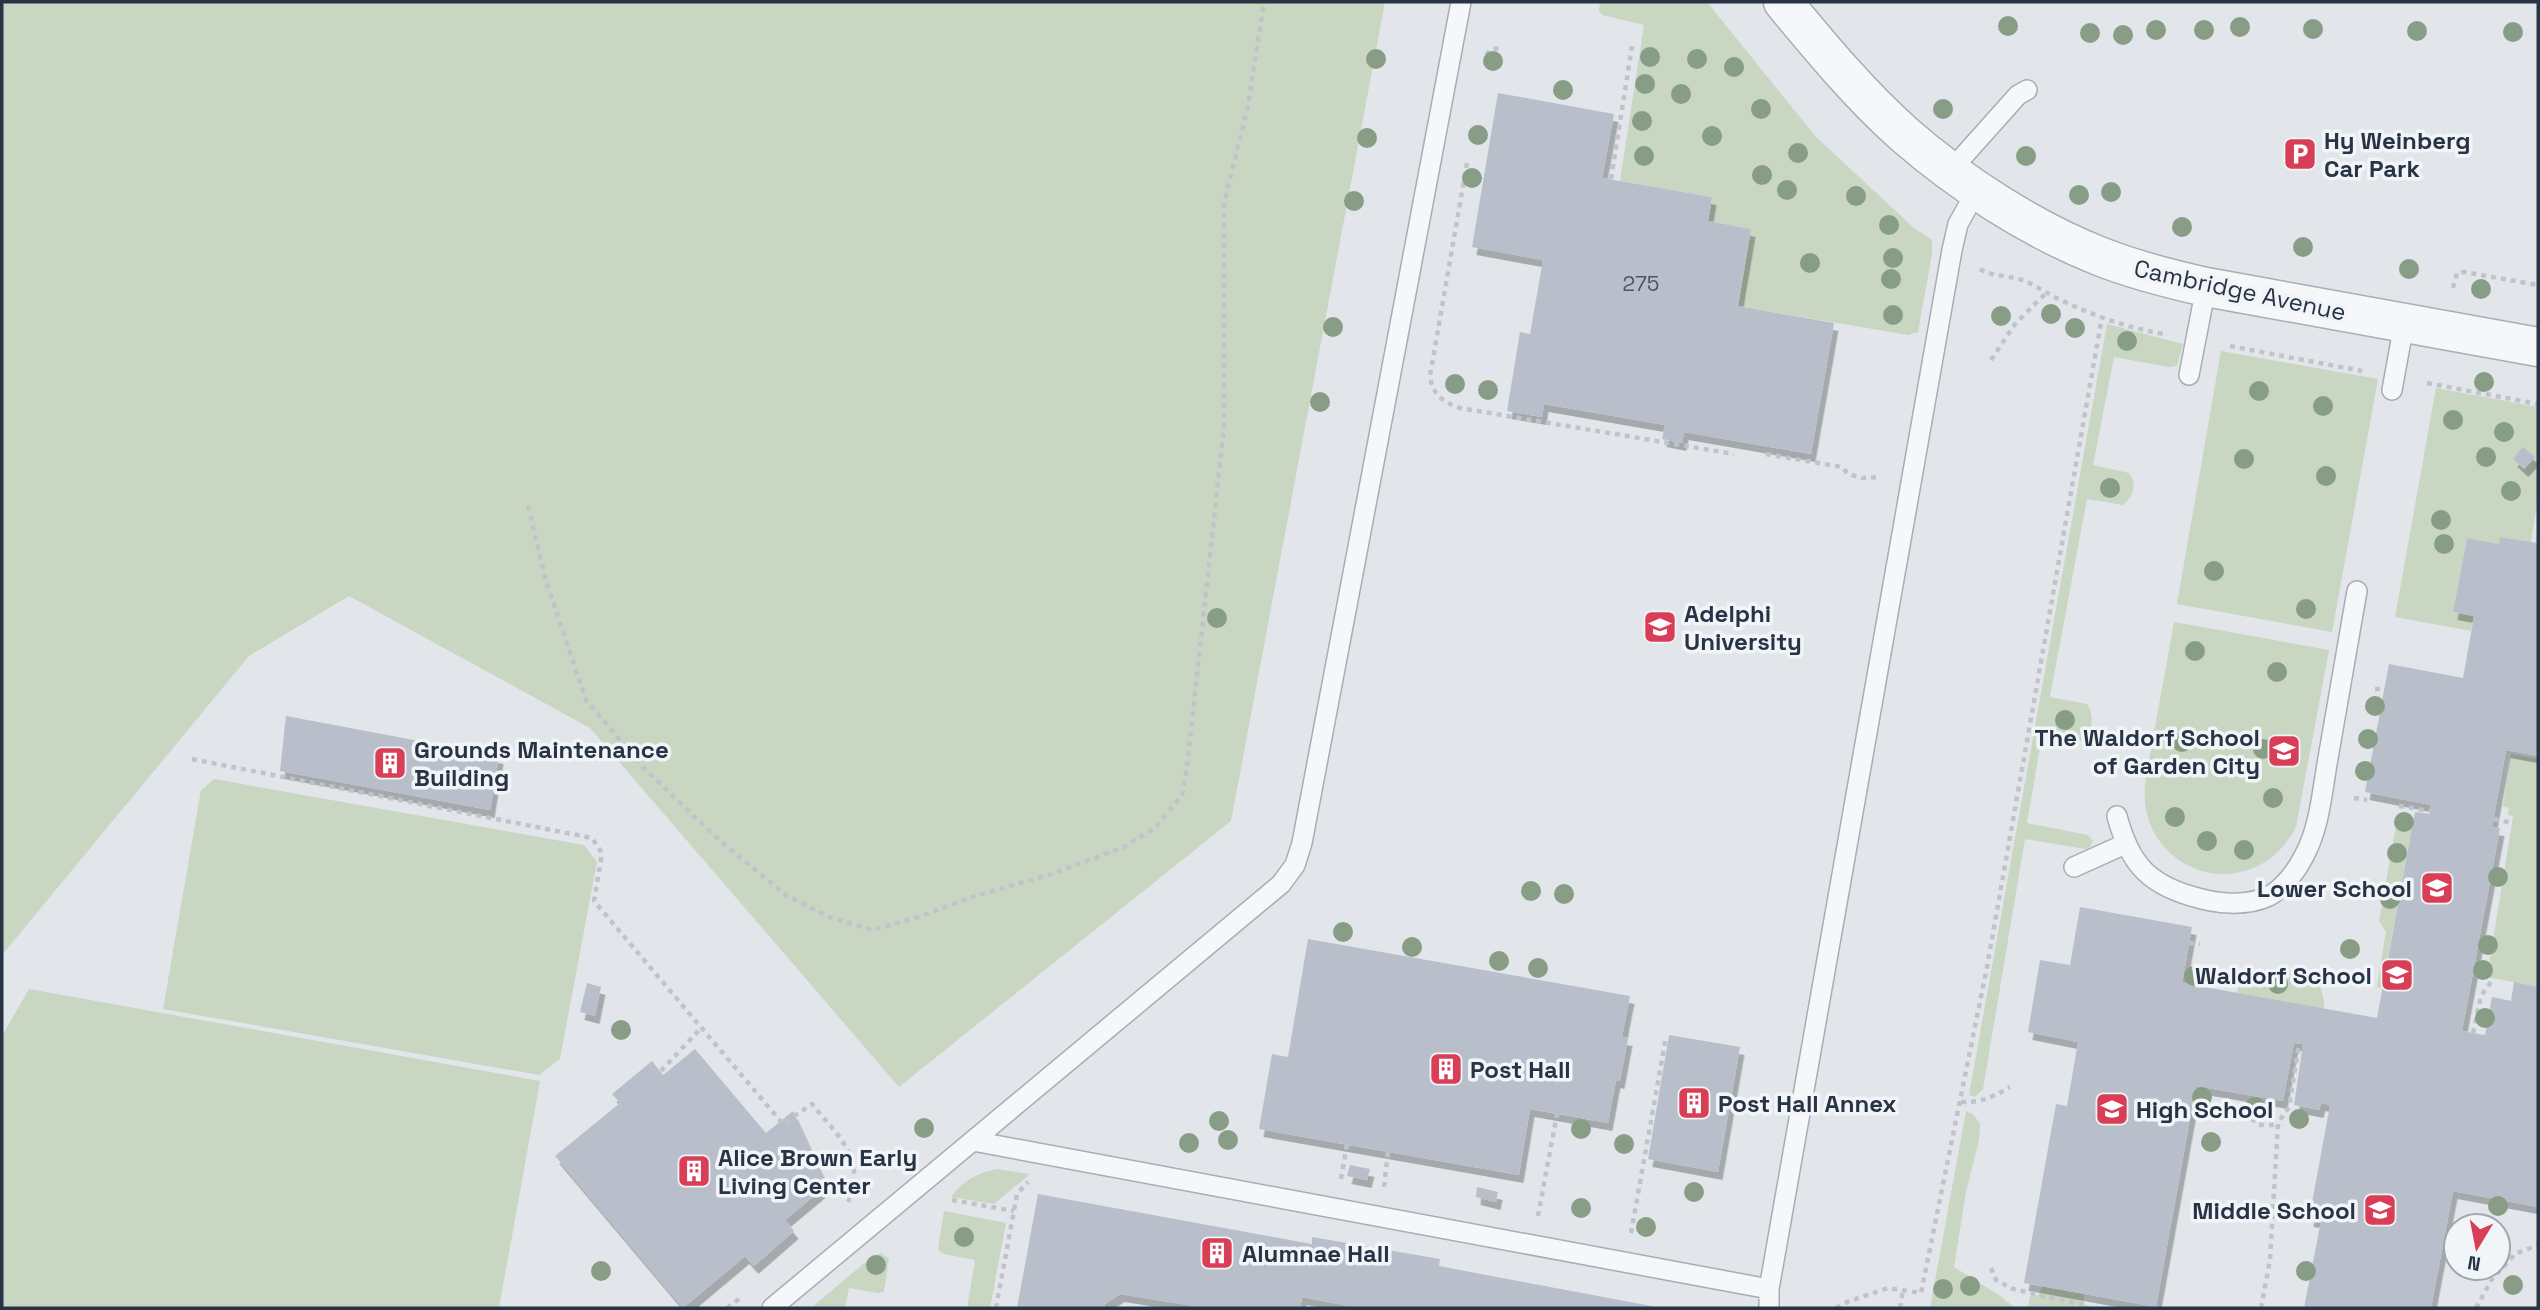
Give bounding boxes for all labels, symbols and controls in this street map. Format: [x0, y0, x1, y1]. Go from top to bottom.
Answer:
place label: Hy Weinberg Car Park [2324, 125, 2470, 184]
parking icon: Hy Weinberg Car Park [2281, 135, 2319, 173]
street label: Cambridge Avenue [2131, 252, 2349, 328]
house number: 275 [1623, 270, 1659, 297]
place label: Adelphi University [1684, 598, 1802, 657]
school or university icon: Adelphi University [1641, 608, 1679, 646]
place label: The Waldorf School of Garden City [2034, 722, 2260, 781]
school or university icon: The Waldorf School of Garden City [2265, 732, 2303, 770]
place label: Grounds Maintenance Building [414, 734, 669, 793]
building icon: Grounds Maintenance Building [371, 744, 409, 782]
school or university icon: Lower School [2418, 869, 2456, 907]
place label: Lower School [2257, 873, 2412, 904]
school or university icon: Waldorf School [2378, 956, 2416, 994]
place label: Waldorf School [2195, 960, 2372, 991]
building icon: Post Hall [1427, 1050, 1465, 1088]
place label: Post Hall [1470, 1054, 1571, 1085]
building icon: Post Hall Annex [1675, 1084, 1713, 1122]
place label: Post Hall Annex [1718, 1088, 1897, 1119]
school or university icon: High School [2093, 1090, 2131, 1128]
place label: High School [2136, 1094, 2273, 1125]
place label: Alice Brown Early Living Center [718, 1142, 917, 1201]
building icon: Alice Brown Early Living Center [675, 1152, 713, 1190]
school or university icon: Middle School [2361, 1191, 2399, 1229]
place label: Middle School [2192, 1195, 2356, 1226]
north arrow [2442, 1212, 2512, 1282]
building icon: Alumnae Hall [1198, 1234, 1236, 1272]
place label: Alumnae Hall [1242, 1238, 1390, 1269]
text: N [2466, 1250, 2483, 1277]

